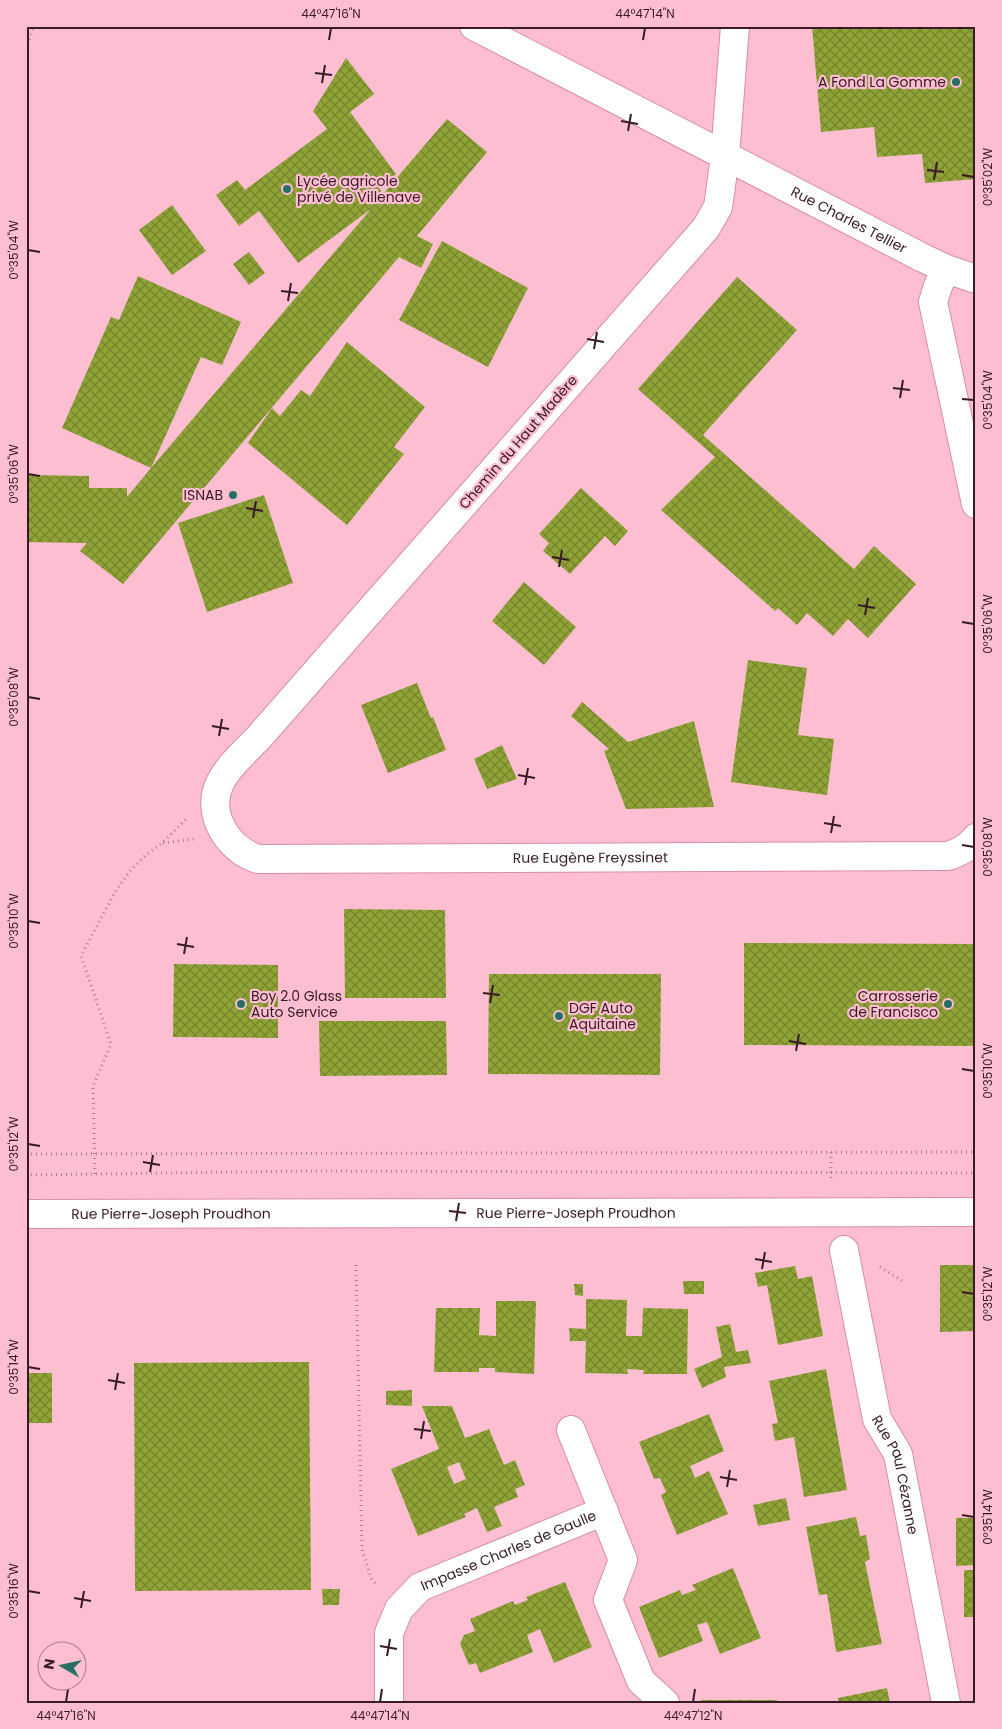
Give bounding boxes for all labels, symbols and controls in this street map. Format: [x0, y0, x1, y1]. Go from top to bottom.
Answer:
text: 44°47'16"N [301, 5, 361, 22]
text: 44°47'14"N [615, 5, 675, 22]
place label: A Fond La Gomme [818, 72, 946, 92]
marker: A Fond La Gomme [950, 76, 962, 88]
text: 0°35'02"W [979, 147, 996, 206]
place label: Lycée agricole privé de Villenave [297, 171, 421, 207]
street label: Rue Charles Tellier [787, 181, 910, 258]
marker: Lycée agricole privé de Villenave [281, 183, 293, 195]
text: 0°35'04"W [5, 220, 22, 280]
street label: Chemin du Haut Madère [454, 370, 582, 513]
text: 0°35'04"W [979, 370, 996, 430]
text: 0°35'06"W [5, 444, 22, 504]
place label: ISNAB [183, 485, 223, 505]
marker: ISNAB [227, 489, 239, 501]
text: 0°35'06"W [979, 594, 996, 654]
text: 0°35'08"W [5, 667, 22, 727]
text: 0°35'08"W [979, 817, 996, 877]
street label: Rue Eugène Freyssinet [513, 847, 668, 868]
text: 0°35'10"W [5, 893, 22, 949]
place label: Boy 2.0 Glass Auto Service [251, 986, 342, 1022]
place label: Carrosserie de Francisco [849, 986, 938, 1022]
marker: Boy 2.0 Glass Auto Service [235, 998, 247, 1010]
place label: DGF Auto Aquitaine [569, 998, 636, 1034]
marker: Carrosserie de Francisco [942, 998, 954, 1010]
marker: DGF Auto Aquitaine [553, 1010, 565, 1022]
text: 0°35'10"W [979, 1043, 996, 1099]
text: 0°35'12"W [5, 1116, 22, 1171]
street label: Rue Pierre-Joseph Proudhon [71, 1203, 271, 1224]
street label: Rue Pierre-Joseph Proudhon [476, 1203, 676, 1223]
text: 0°35'12"W [979, 1266, 996, 1321]
text: 0°35'14"W [5, 1339, 22, 1395]
street label: Rue Paul Cézanne [867, 1411, 923, 1537]
text: 0°35'14"W [979, 1489, 996, 1545]
street label: Impasse Charles de Gaulle [417, 1505, 600, 1596]
text: 0°35'16"W [5, 1563, 22, 1619]
north arrow [38, 1642, 88, 1692]
text: N [38, 1657, 60, 1671]
text: 44°47'16"N [36, 1707, 96, 1724]
text: 44°47'14"N [350, 1707, 410, 1724]
text: 44°47'12"N [664, 1707, 722, 1724]

